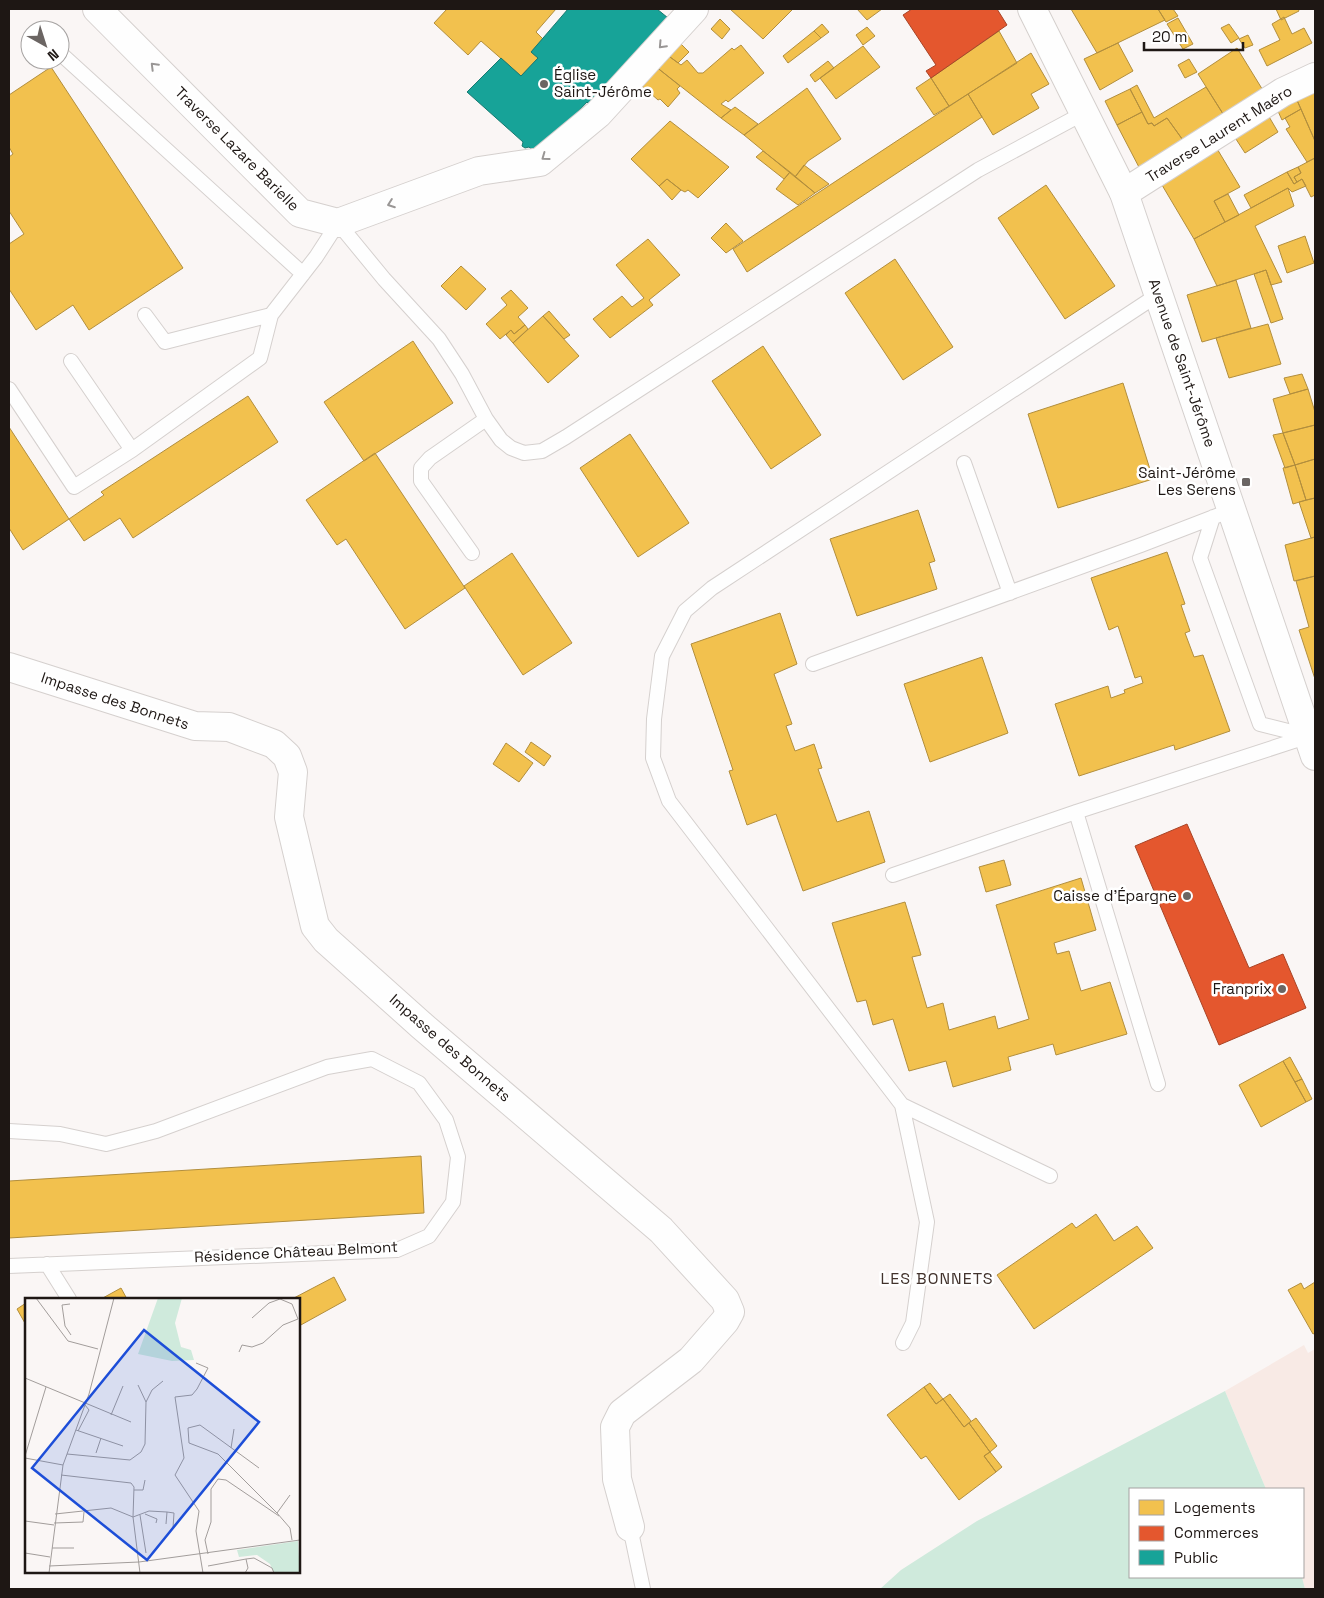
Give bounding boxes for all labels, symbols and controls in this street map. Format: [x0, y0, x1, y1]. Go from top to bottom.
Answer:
north arrow [20, 20, 70, 70]
scale bar [1144, 20, 1243, 52]
text: 20 m [1152, 27, 1187, 46]
one-way arrow [659, 40, 668, 49]
text: N [44, 45, 62, 65]
one-way arrow [151, 63, 160, 72]
place label: Église Saint-Jérôme [554, 65, 652, 101]
marker: Église Saint-Jérôme [538, 78, 550, 90]
street label: Traverse Laurent Maéro [1142, 81, 1295, 186]
street label: Traverse Lazare Barielle [171, 82, 304, 215]
one-way arrow [541, 151, 551, 160]
one-way arrow [387, 198, 396, 208]
street label: Avenue de Saint-Jérôme [1145, 276, 1220, 450]
place label: Saint-Jérôme Les Serens [1138, 463, 1236, 499]
marker: Saint-Jérôme Les Serens [1240, 476, 1252, 488]
street label: Impasse des Bonnets [39, 668, 192, 733]
place label: Caisse d'Épargne [1053, 886, 1177, 905]
marker: Caisse d'Épargne [1181, 890, 1193, 902]
place label: Franprix [1213, 979, 1272, 998]
marker: Franprix [1276, 983, 1288, 995]
street label: Impasse des Bonnets [386, 990, 515, 1106]
street label: Résidence Château Belmont [194, 1237, 398, 1266]
district label: LES BONNETS [880, 1268, 994, 1289]
inset map [25, 1298, 300, 1573]
legend [1129, 1488, 1304, 1578]
text: Logements [1174, 1498, 1256, 1517]
text: Commerces [1174, 1523, 1259, 1542]
text: Public [1174, 1548, 1218, 1567]

